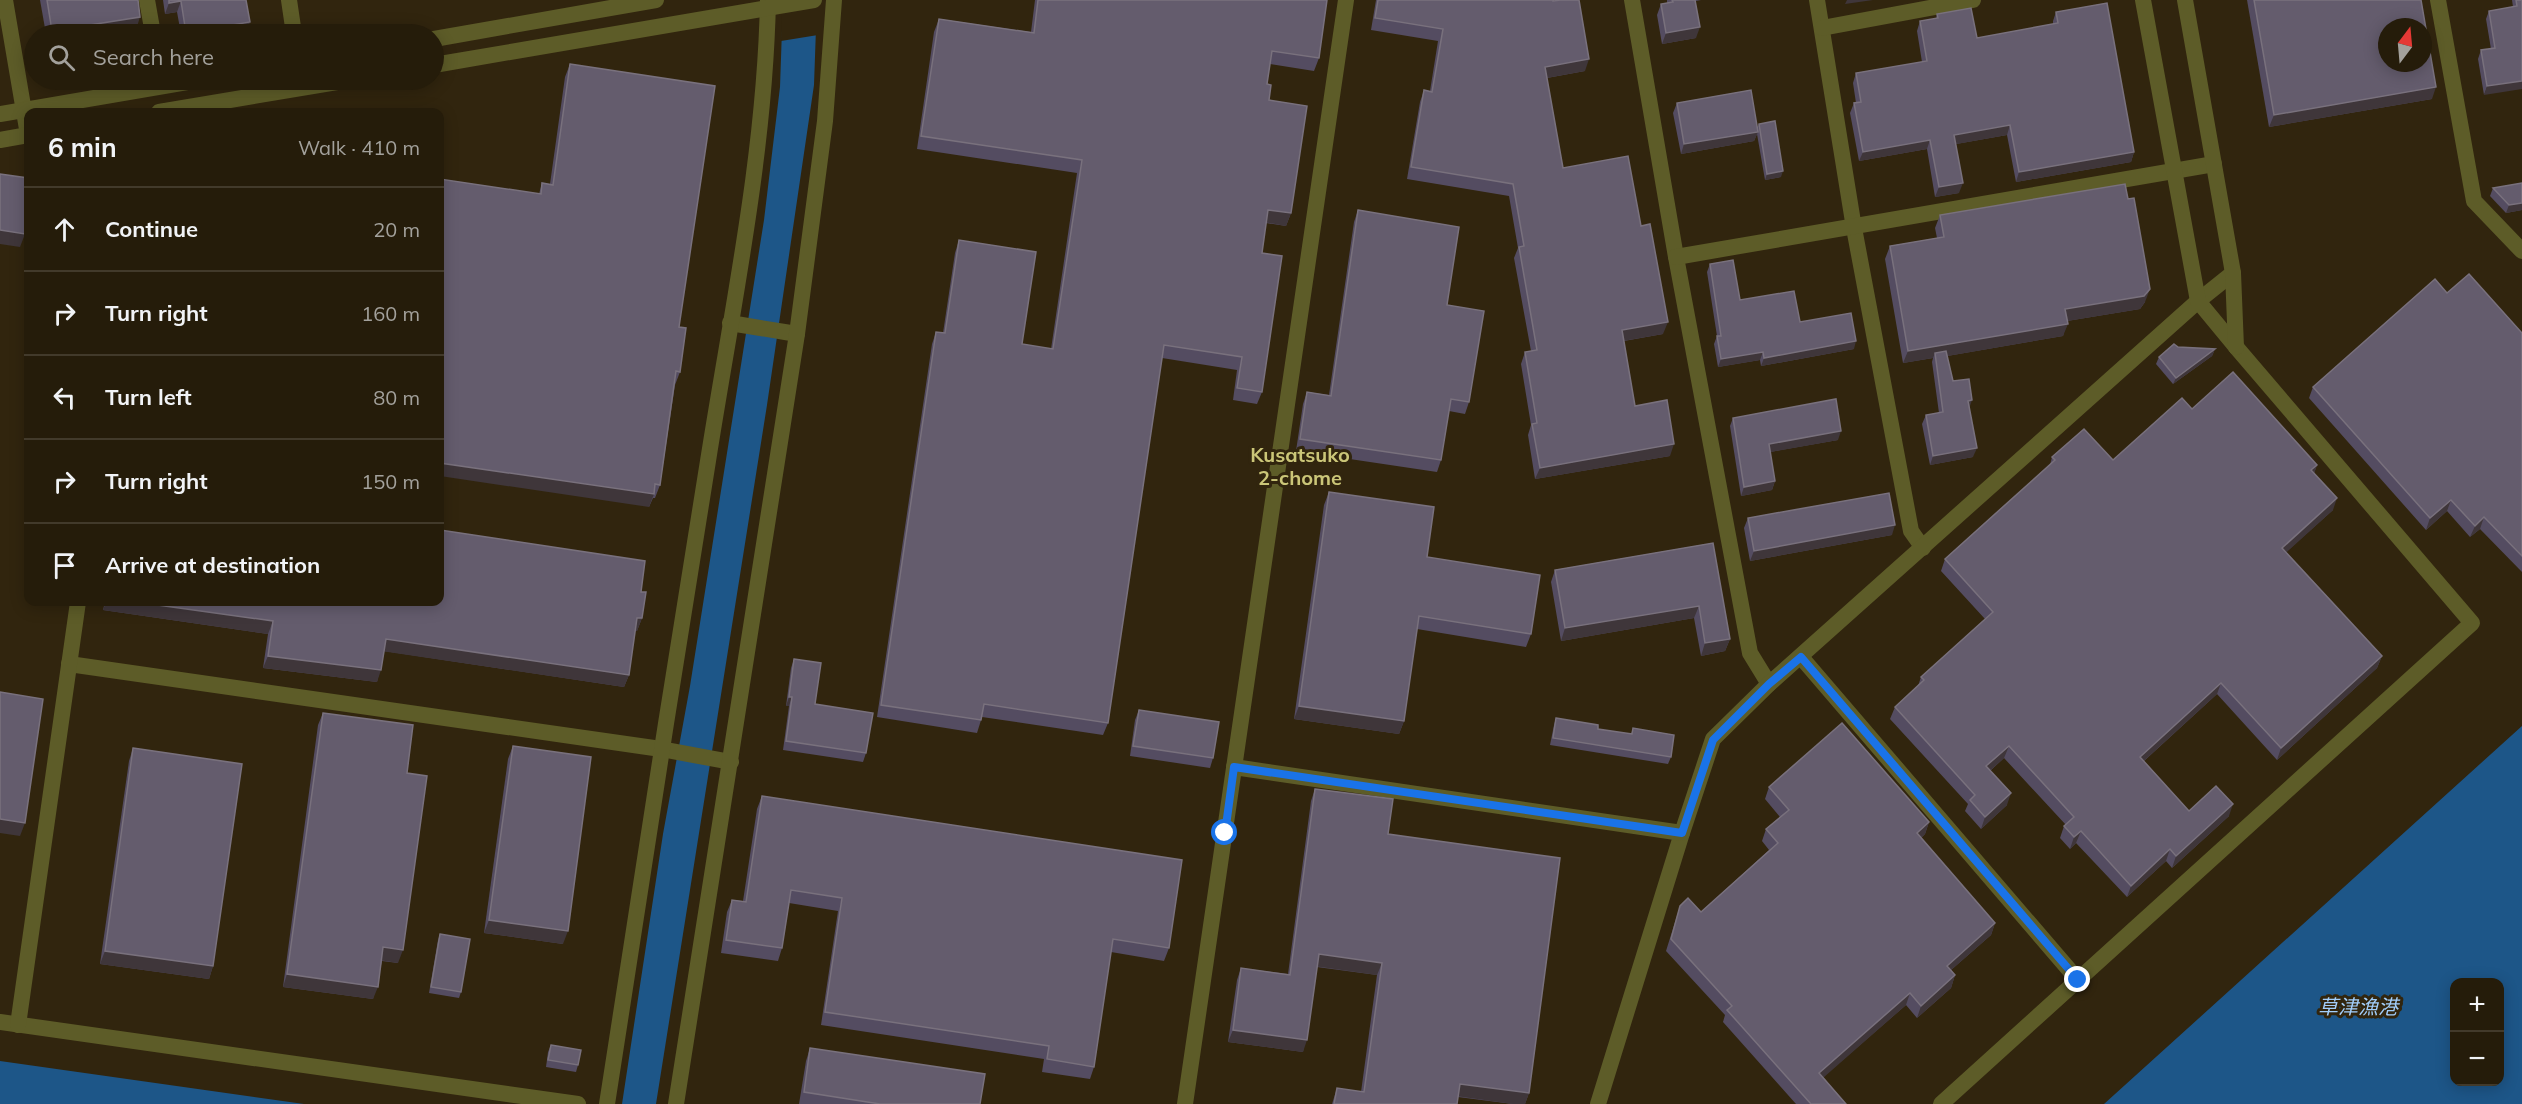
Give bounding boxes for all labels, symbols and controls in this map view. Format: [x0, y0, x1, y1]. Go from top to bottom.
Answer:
north arrow [2378, 18, 2432, 72]
search box [24, 24, 444, 90]
icon: search [45, 41, 78, 74]
text: Search here [93, 43, 214, 71]
text: 6 min [48, 131, 117, 164]
text: Walk · 410 m [298, 135, 420, 160]
icon: ahead [48, 213, 81, 246]
text: Continue [105, 215, 198, 243]
text: 20 m [373, 217, 420, 242]
icon: right [48, 297, 81, 330]
text: Turn right [105, 299, 208, 327]
text: 160 m [361, 301, 420, 326]
icon: left [48, 381, 81, 414]
text: Turn left [105, 383, 192, 411]
text: 80 m [373, 385, 420, 410]
district label: Kusatsuko 2-chome [1250, 442, 1350, 490]
icon: right [48, 465, 81, 498]
text: Turn right [105, 467, 208, 495]
text: 150 m [361, 469, 420, 494]
icon: arrive [48, 549, 81, 582]
text: Arrive at destination [105, 551, 320, 579]
route start [1211, 819, 1237, 845]
route end [2064, 966, 2090, 992]
map controls [2450, 978, 2504, 1086]
button: + [2450, 978, 2504, 1032]
water label: 草津漁港 [2318, 994, 2401, 1019]
button: − [2450, 1032, 2504, 1086]

